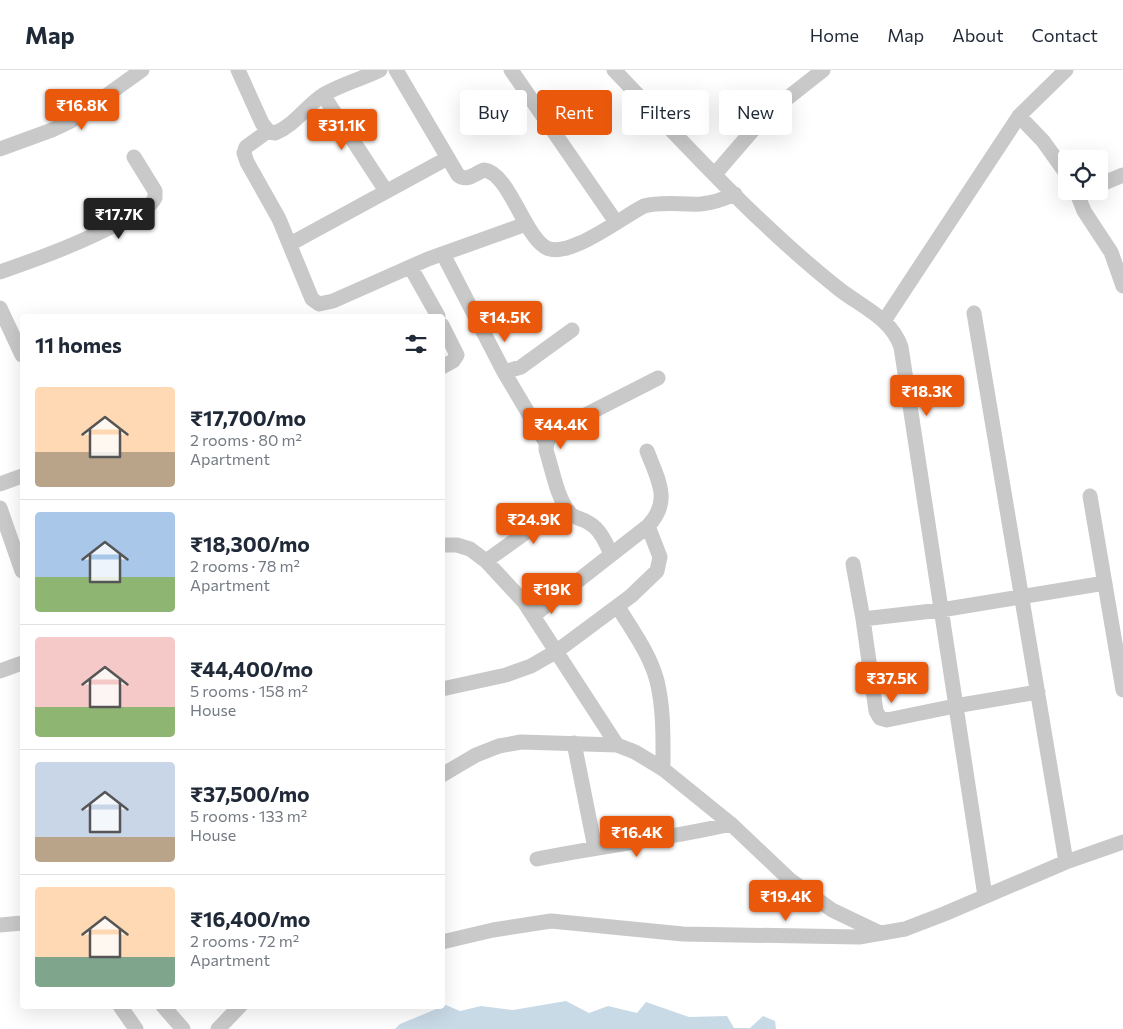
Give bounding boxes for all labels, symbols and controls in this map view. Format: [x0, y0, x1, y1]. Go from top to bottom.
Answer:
text: Map [25, 20, 75, 49]
text: Home [810, 24, 859, 46]
text: Map [887, 24, 924, 46]
text: About [952, 24, 1004, 46]
text: Contact [1032, 24, 1098, 46]
pin: ₹16.8K [41, 88, 123, 131]
chip: Buy [460, 90, 527, 135]
chip: Rent [537, 90, 612, 135]
chip: Filters [622, 90, 709, 135]
chip: New [719, 90, 792, 135]
text: ₹16.8K [56, 95, 108, 114]
pin: ₹31.1K [301, 108, 383, 151]
text: ₹31.1K [318, 115, 366, 134]
map controls [1058, 150, 1108, 200]
button: locate [1058, 150, 1108, 200]
pin: ₹17.7K [78, 198, 160, 240]
text: ₹17.7K [95, 204, 143, 223]
pin: ₹14.5K [464, 300, 546, 343]
text: ₹14.5K [479, 307, 531, 326]
icon: filters [402, 330, 430, 358]
text: 11 homes [35, 332, 122, 357]
pin: ₹18.3K [886, 374, 968, 417]
text: ₹18.3K [901, 381, 953, 400]
text: ₹17,700/mo [190, 405, 306, 430]
icon: home [75, 407, 135, 467]
pin: ₹44.4K [520, 408, 602, 450]
text: ₹44.4K [534, 414, 588, 433]
text: 2 rooms · 80 m² [190, 430, 302, 449]
text: Apartment [190, 449, 270, 468]
pin: ₹24.9K [493, 502, 575, 545]
text: ₹24.9K [507, 509, 561, 528]
text: ₹18,300/mo [190, 531, 310, 556]
icon: home [75, 532, 135, 592]
text: 2 rooms · 78 m² [190, 556, 300, 575]
pin: ₹19K [522, 572, 582, 615]
text: Apartment [190, 575, 270, 594]
text: ₹19K [533, 579, 571, 598]
text: ₹44,400/mo [190, 656, 313, 681]
icon: home [75, 657, 135, 717]
pin: ₹37.5K [851, 662, 933, 704]
text: ₹37.5K [866, 668, 918, 687]
text: 5 rooms · 158 m² [190, 681, 308, 700]
text: House [190, 700, 236, 719]
text: ₹37,500/mo [190, 781, 310, 806]
icon: home [75, 782, 135, 842]
text: 5 rooms · 133 m² [190, 806, 307, 825]
pin: ₹16.4K [596, 816, 678, 858]
text: ₹16.4K [611, 822, 663, 841]
text: House [190, 825, 236, 844]
pin: ₹19.4K [745, 880, 827, 922]
text: ₹19.4K [760, 886, 812, 905]
text: ₹16,400/mo [190, 906, 310, 931]
icon: home [75, 907, 135, 967]
text: 2 rooms · 72 m² [190, 931, 299, 950]
text: Apartment [190, 950, 270, 969]

